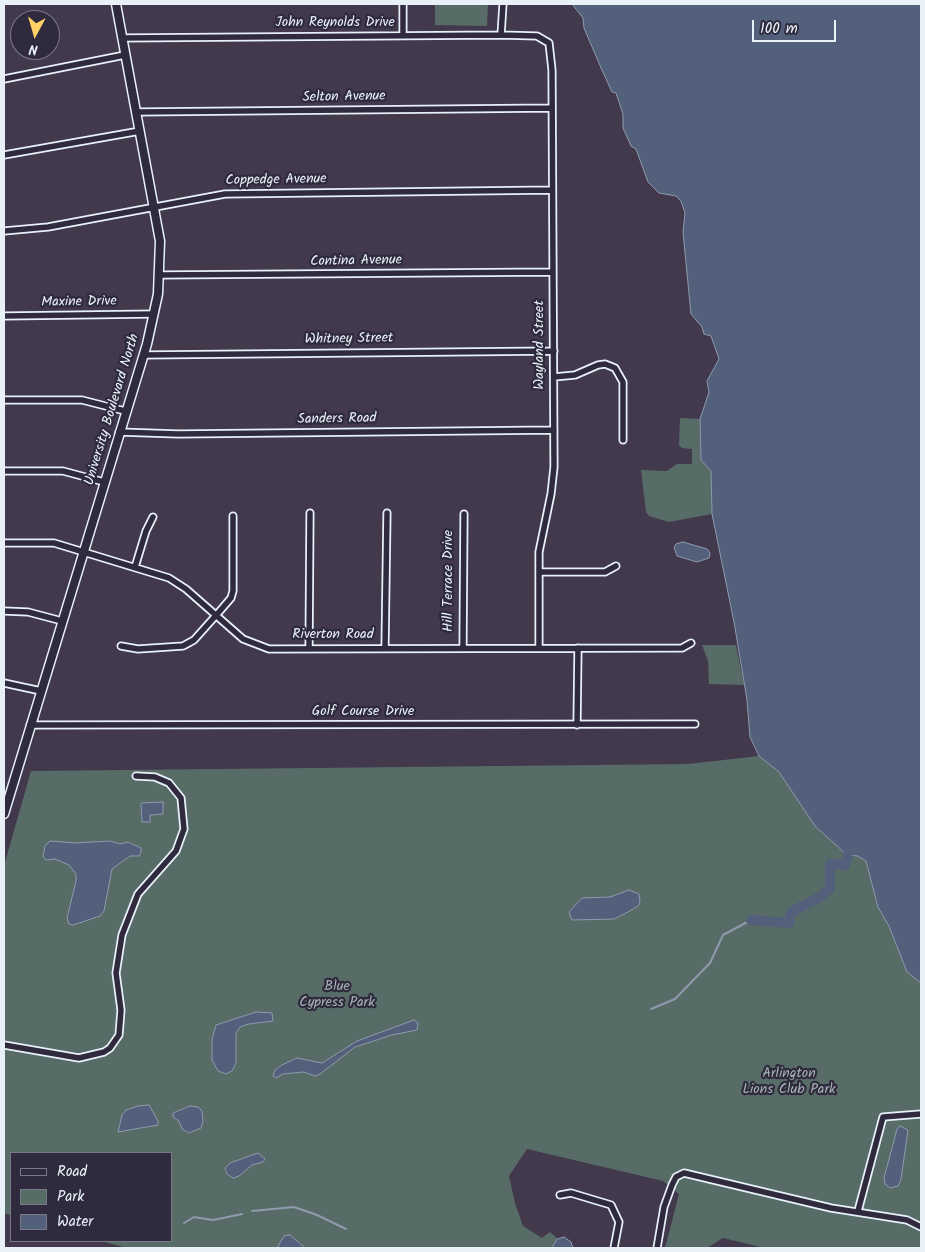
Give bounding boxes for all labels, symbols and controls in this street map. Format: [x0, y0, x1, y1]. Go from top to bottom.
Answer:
north arrow [10, 10, 60, 60]
scale bar [755, 10, 839, 42]
street label: John Reynolds Drive [275, 16, 395, 32]
text: 100 m [760, 17, 798, 41]
text: N [28, 38, 39, 60]
street label: Selton Avenue [302, 89, 386, 107]
street label: Coppedge Avenue [225, 172, 327, 190]
street label: Contina Avenue [310, 253, 402, 271]
street label: Maxine Drive [41, 294, 117, 312]
street label: Wayland Street [533, 300, 549, 390]
street label: Whitney Street [305, 331, 393, 349]
street label: University Boulevard North [82, 332, 144, 488]
street label: Sanders Road [297, 411, 377, 429]
street label: Hill Terrace Drive [442, 530, 458, 632]
street label: Riverton Road [292, 628, 374, 644]
street label: Golf Course Drive [312, 705, 414, 721]
park label: Blue Cypress Park [299, 980, 375, 1012]
park label: Arlington Lions Club Park [742, 1067, 836, 1100]
legend [10, 1152, 172, 1242]
text: Road [57, 1160, 87, 1184]
text: Park [57, 1185, 84, 1209]
text: Water [57, 1210, 93, 1234]

